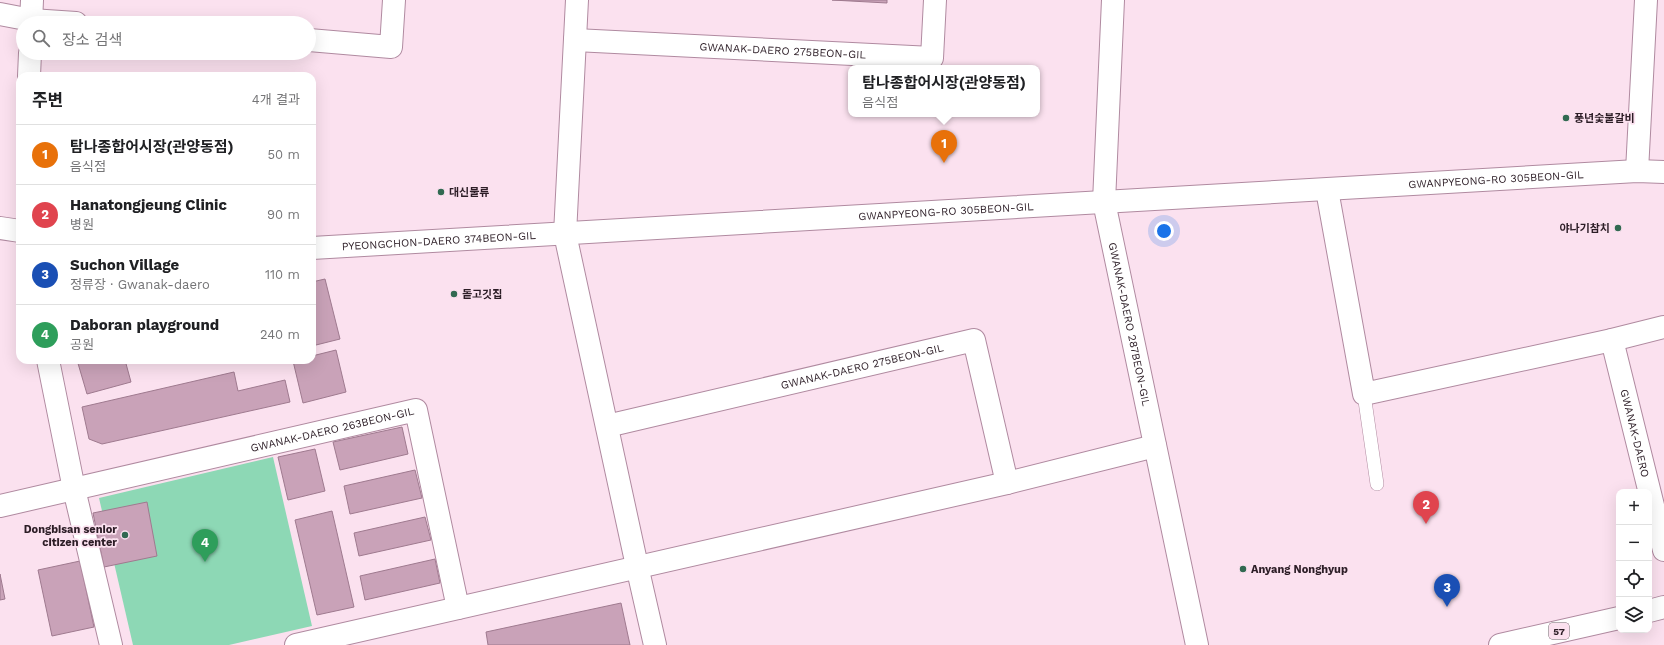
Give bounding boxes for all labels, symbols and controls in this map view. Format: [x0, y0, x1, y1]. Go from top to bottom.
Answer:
search box [16, 16, 316, 60]
icon: search [30, 27, 52, 49]
text: 장소 검색 [62, 31, 122, 49]
street label: GWANAK-DAERO 275BEON-GIL [699, 40, 867, 61]
popup [848, 65, 1040, 117]
text: 탐나종합어시장(관양동점) [862, 74, 1026, 92]
text: 주변 [32, 90, 63, 110]
text: 4개 결과 [252, 92, 300, 107]
text: 음식점 [862, 95, 898, 110]
place label: 풍년숯불갈비 [1574, 112, 1635, 125]
marker: 풍년숯불갈비 [1561, 113, 1571, 123]
pin: 1 [931, 130, 957, 163]
text: 탐나종합어시장(관양동점) [70, 138, 234, 156]
text: 1 [42, 147, 48, 162]
text: 50 m [268, 147, 300, 162]
text: 음식점 [70, 159, 106, 174]
street label: GWANPYEONG-RO 305BEON-GIL [1408, 168, 1584, 191]
place label: 대신물류 [449, 186, 489, 199]
marker: 대신물류 [436, 187, 446, 197]
text: Hanatongjeung Clinic [70, 196, 227, 214]
street label: GWANPYEONG-RO 305BEON-GIL [858, 200, 1034, 223]
text: 2 [41, 207, 49, 222]
text: 90 m [267, 207, 300, 222]
text: 병원 [70, 217, 94, 232]
your location [1154, 221, 1174, 241]
place label: 야나기참치 [1559, 222, 1610, 235]
marker: 야나기참치 [1613, 223, 1623, 233]
street label: PYEONGCHON-DAERO 374BEON-GIL [341, 228, 537, 253]
street label: GWANAK-DAERO 287BEON-GIL [1106, 241, 1153, 408]
text: Suchon Village [70, 256, 179, 274]
text: 3 [41, 267, 49, 282]
text: 110 m [265, 267, 300, 282]
text: 정류장 · Gwanak-daero [70, 277, 210, 292]
place label: 돝고깃집 [462, 288, 502, 301]
marker: 돝고깃집 [449, 289, 459, 299]
text: Daboran playground [70, 316, 219, 334]
text: 4 [41, 327, 49, 342]
text: 240 m [260, 327, 300, 342]
text: 공원 [70, 337, 94, 352]
street label: GWANAK-DAERO 275BEON-GIL [779, 341, 945, 392]
street label: GWANAK-DAERO [1618, 388, 1652, 479]
street label: GWANAK-DAERO 263BEON-GIL [249, 404, 416, 454]
map controls [1616, 489, 1652, 633]
button: + [1616, 489, 1652, 525]
pin: 2 [1413, 491, 1439, 524]
place label: Dongbisan senior citizen center [24, 523, 117, 549]
button: − [1616, 525, 1652, 561]
pin: 4 [192, 529, 218, 562]
marker: Dongbisan senior citizen center [120, 530, 130, 540]
button: locate [1616, 561, 1652, 597]
place label: Anyang Nonghyup [1251, 563, 1348, 576]
marker: Anyang Nonghyup [1238, 564, 1248, 574]
pin: 3 [1434, 574, 1460, 607]
button: layers [1616, 597, 1652, 633]
road number: 57 [1549, 623, 1569, 639]

